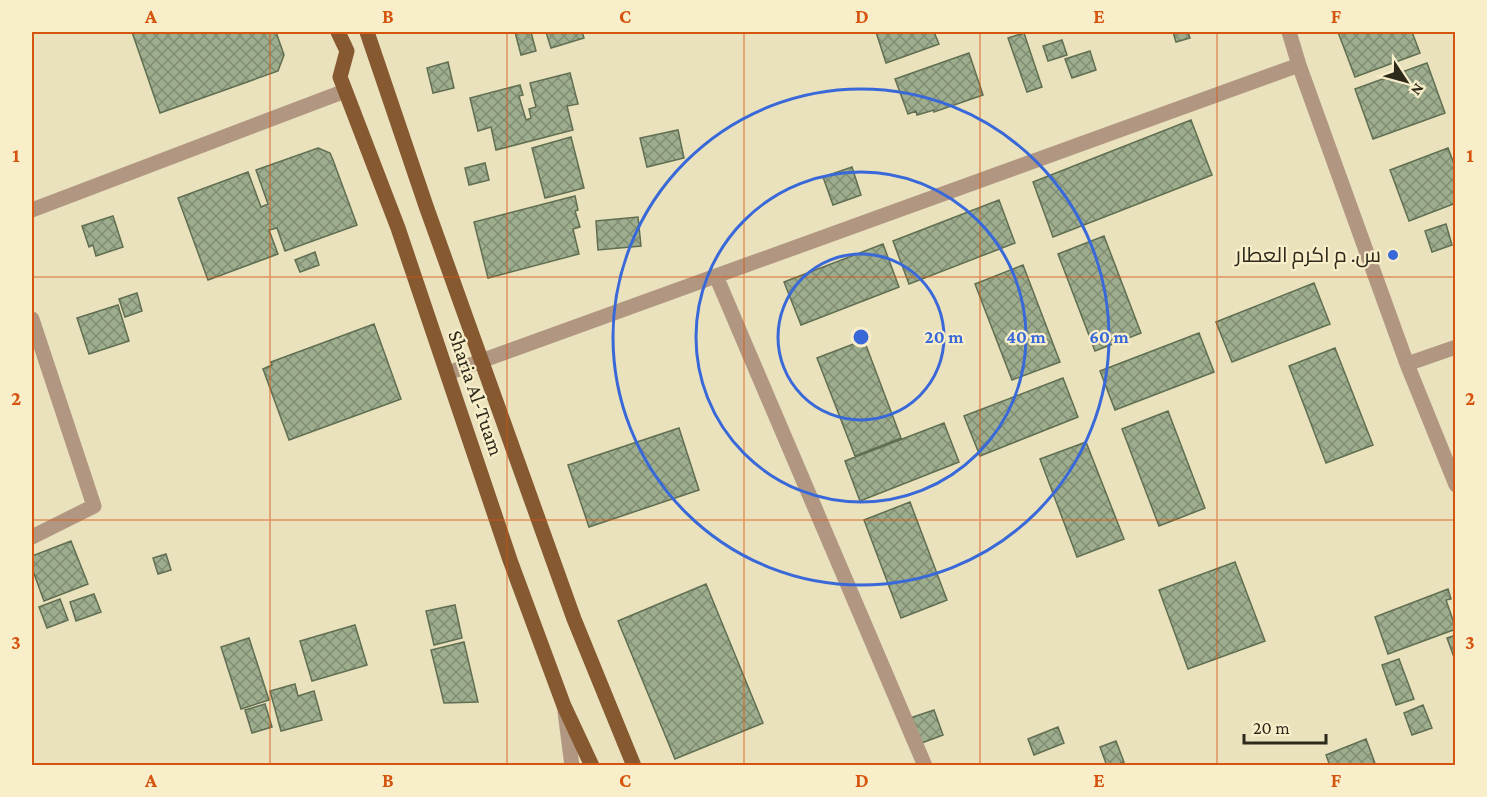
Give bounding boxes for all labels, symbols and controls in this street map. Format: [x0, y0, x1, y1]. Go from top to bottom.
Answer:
text: A [144, 5, 158, 27]
text: B [382, 5, 394, 27]
text: C [619, 5, 631, 27]
text: D [855, 5, 869, 27]
text: E [1093, 5, 1105, 27]
text: F [1331, 5, 1342, 27]
north arrow [1376, 51, 1436, 111]
text: N [1408, 80, 1428, 99]
text: 1 [12, 144, 20, 166]
text: 1 [1466, 144, 1474, 166]
place label: س. م اكرم العطار [1234, 243, 1381, 269]
marker: س. م اكرم العطار [1386, 248, 1400, 262]
street label: Sharia Al-Tuam [443, 327, 509, 459]
centre of rings [851, 327, 871, 347]
text: 20 m [925, 327, 964, 347]
text: 40 m [1006, 327, 1046, 347]
text: 60 m [1089, 327, 1129, 347]
text: 2 [11, 387, 21, 409]
text: 2 [1465, 387, 1475, 409]
text: 3 [11, 631, 21, 653]
text: 3 [1465, 631, 1475, 653]
scale bar [1244, 707, 1326, 745]
text: 20 m [1253, 718, 1290, 738]
text: A [144, 769, 158, 791]
text: B [382, 769, 394, 791]
text: C [619, 769, 631, 791]
text: D [855, 769, 869, 791]
text: E [1093, 769, 1105, 791]
text: F [1331, 769, 1342, 791]

